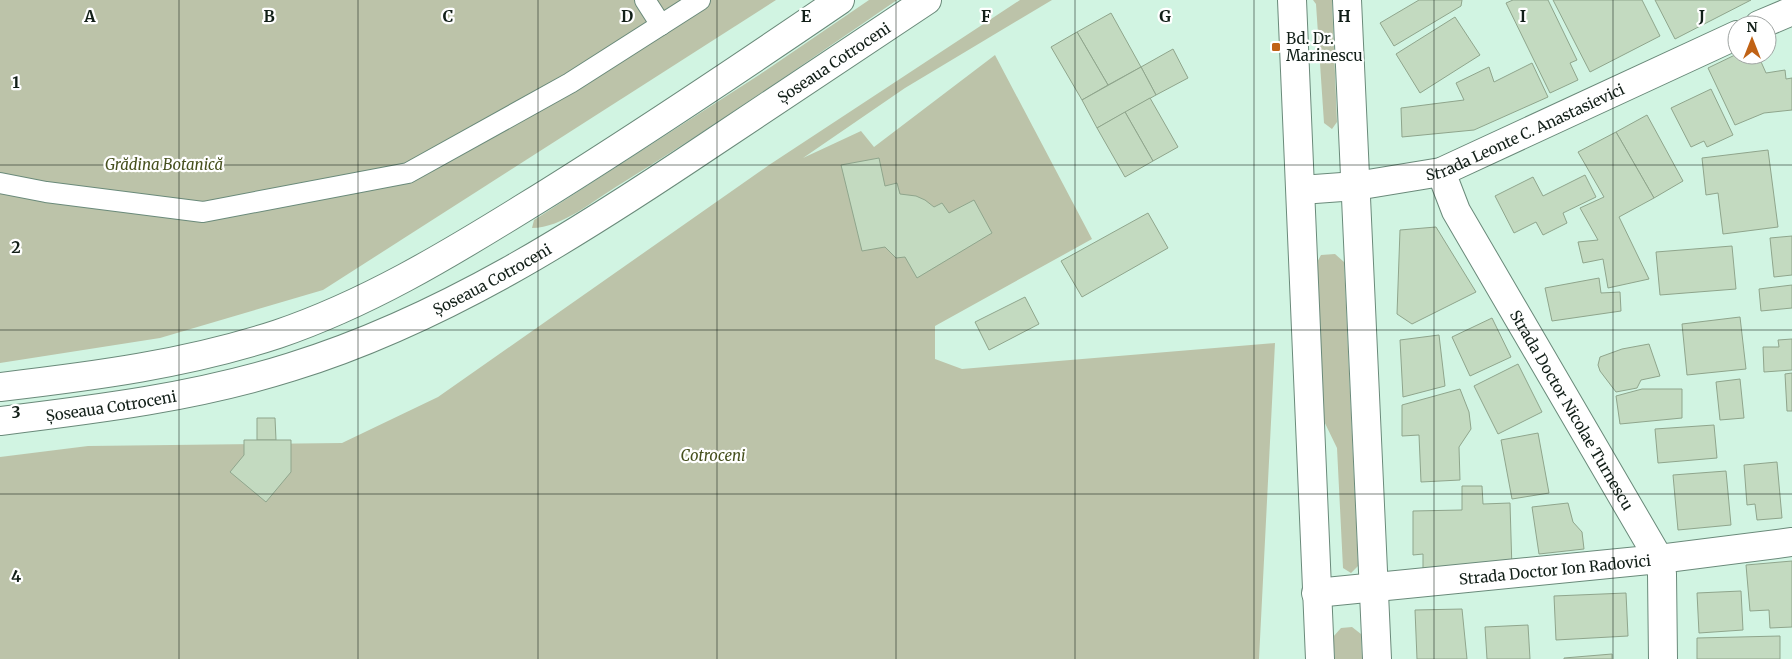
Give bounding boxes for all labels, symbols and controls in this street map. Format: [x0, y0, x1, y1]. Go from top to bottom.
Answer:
text: A [83, 6, 96, 26]
text: B [263, 6, 275, 26]
text: C [443, 6, 453, 26]
text: D [621, 6, 633, 26]
text: E [801, 6, 812, 26]
text: F [981, 6, 991, 26]
text: G [1159, 6, 1171, 26]
text: H [1337, 6, 1351, 26]
text: I [1520, 6, 1526, 26]
text: J [1698, 6, 1705, 26]
north arrow [1727, 15, 1777, 65]
street label: Șoseaua Cotroceni [773, 18, 894, 108]
text: N [1746, 18, 1758, 36]
place label: Bd. Dr. Marinescu [1286, 29, 1363, 65]
marker: Bd. Dr. Marinescu [1270, 41, 1282, 53]
text: 1 [12, 72, 20, 92]
street label: Strada Leonte C. Anastasievici [1424, 79, 1627, 184]
park label: Grădina Botanică [105, 155, 223, 174]
text: 2 [11, 237, 21, 257]
street label: Șoseaua Cotroceni [429, 239, 555, 320]
street label: Strada Doctor Nicolae Turnescu [1506, 306, 1638, 513]
street label: Șoseaua Cotroceni [44, 386, 178, 426]
text: 3 [11, 402, 21, 422]
park label: Cotroceni [681, 446, 745, 465]
street label: Strada Doctor Ion Radovici [1458, 550, 1652, 588]
text: 4 [11, 566, 21, 586]

